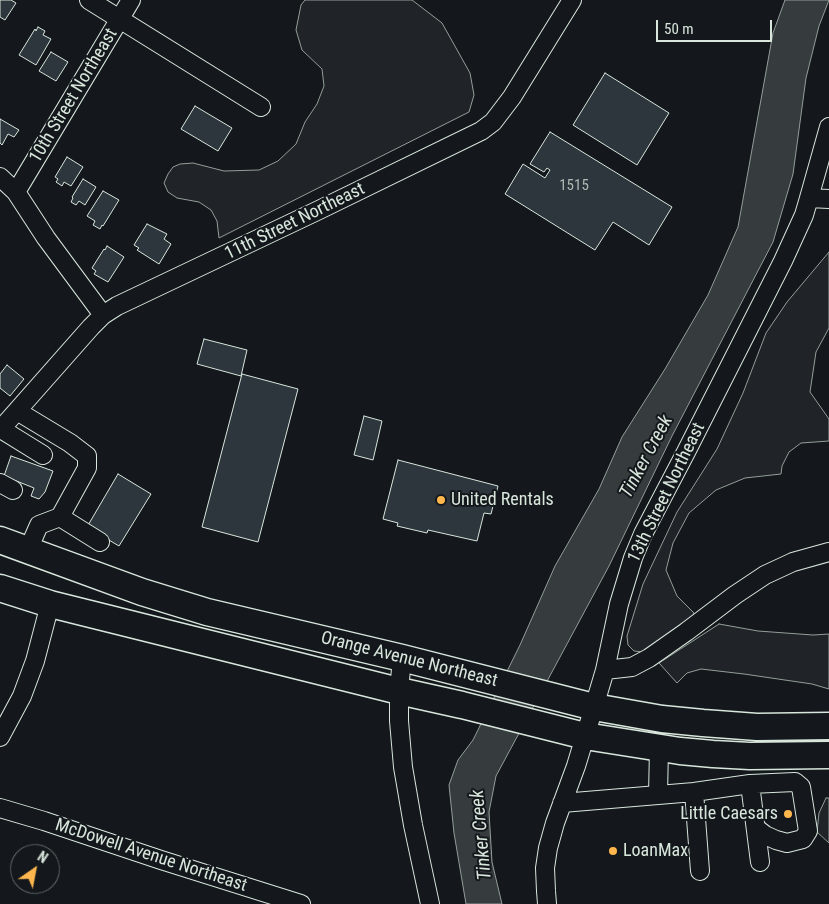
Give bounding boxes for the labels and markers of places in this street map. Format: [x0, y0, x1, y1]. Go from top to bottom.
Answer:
place label: United Rentals [451, 489, 554, 511]
marker: United Rentals [435, 494, 447, 506]
place label: Little Caesars [680, 803, 778, 825]
marker: Little Caesars [782, 808, 794, 820]
place label: LoanMax [623, 840, 688, 862]
marker: LoanMax [607, 845, 619, 857]

